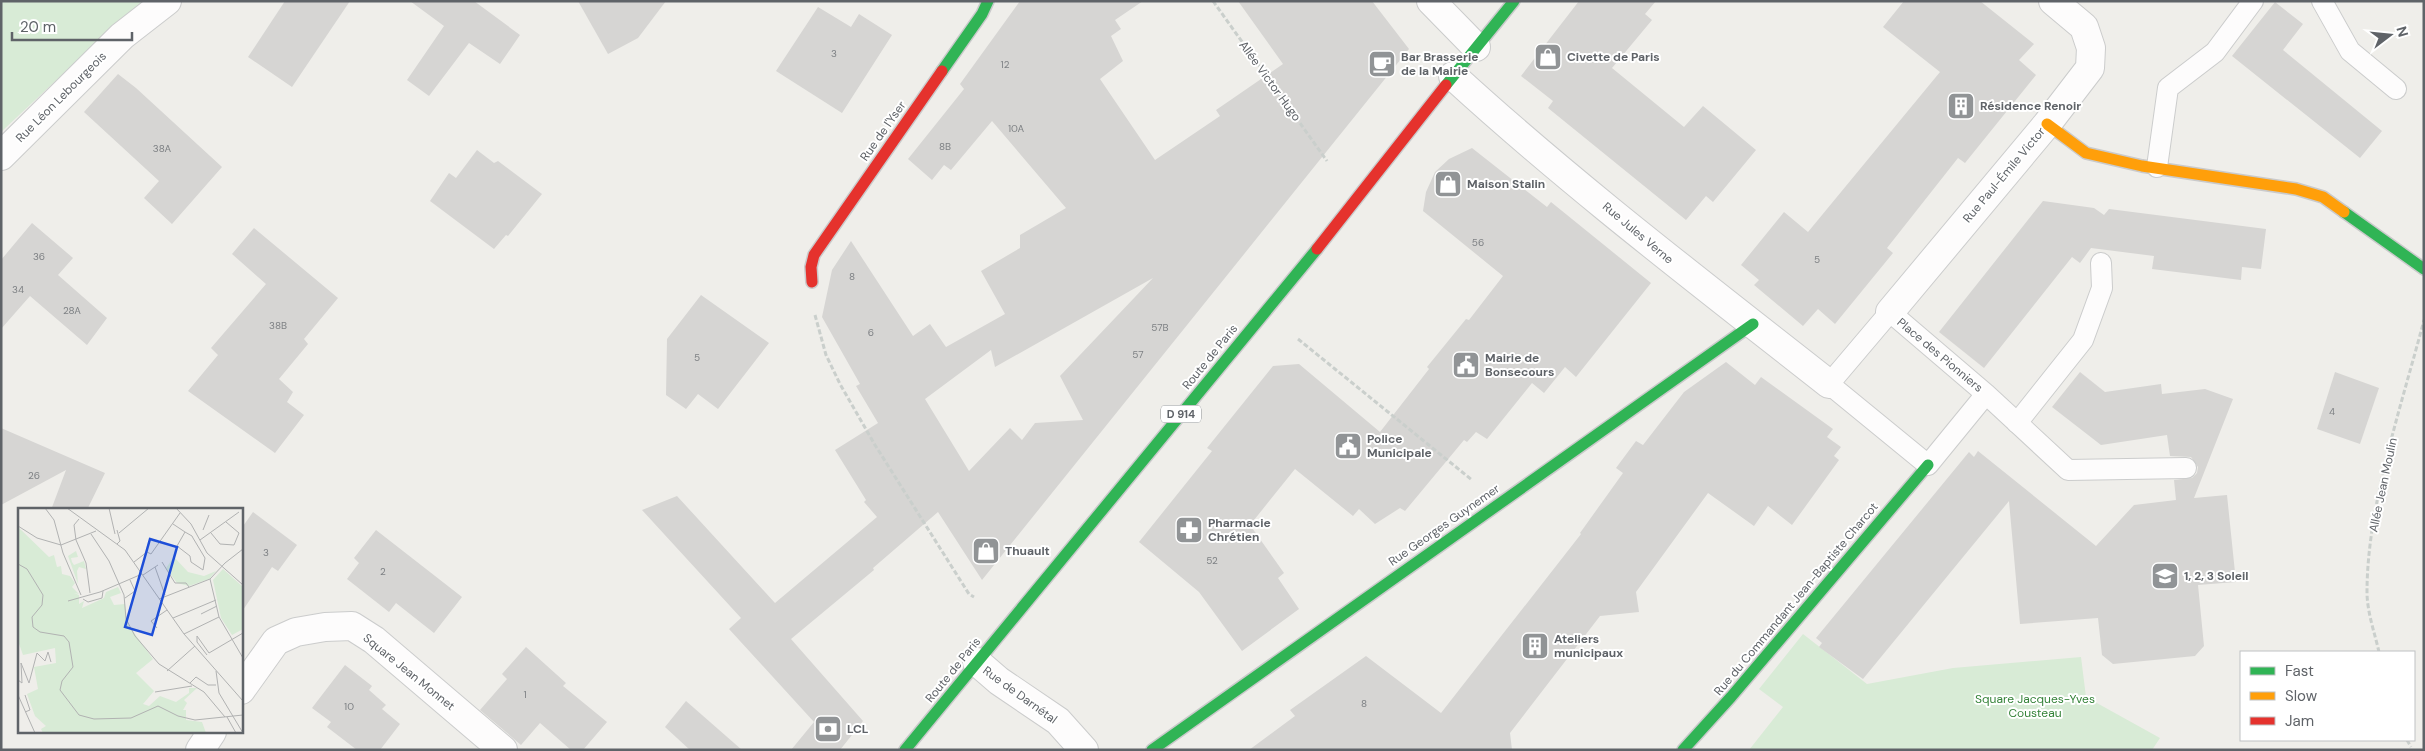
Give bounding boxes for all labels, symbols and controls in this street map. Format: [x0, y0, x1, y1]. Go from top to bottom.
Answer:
scale bar [12, 10, 132, 42]
north arrow [2365, 10, 2415, 60]
text: 20 m [20, 17, 56, 37]
text: N [2392, 24, 2413, 39]
street label: Allée Victor Hugo [1235, 38, 1305, 124]
shop icon: Civette de Paris [1533, 42, 1563, 72]
house number: 3 [831, 47, 837, 60]
street label: Rue Léon Lebourgeois [12, 48, 110, 146]
cafe icon: Bar Brasserie de la Mairie [1367, 49, 1397, 79]
place label: Bar Brasserie de la Mairie [1401, 49, 1478, 79]
place label: Civette de Paris [1567, 49, 1660, 65]
house number: 12 [1001, 58, 1010, 71]
building icon: Résidence Renoir [1946, 91, 1976, 121]
street label: Rue de l'Yser [857, 97, 910, 164]
place label: Résidence Renoir [1980, 98, 2081, 114]
house number: 10A [1008, 122, 1024, 135]
street label: Rue Paul-Émile Victor [1959, 123, 2049, 226]
house number: 8B [939, 140, 951, 153]
house number: 38A [153, 142, 172, 155]
shop icon: Maison Stalin [1433, 169, 1463, 199]
place label: Maison Stalin [1467, 176, 1545, 192]
street label: Rue Jules Verne [1599, 199, 1677, 267]
house number: 56 [1472, 236, 1484, 249]
house number: 36 [33, 250, 45, 263]
house number: 5 [1814, 253, 1820, 266]
house number: 8 [849, 270, 855, 283]
house number: 34 [12, 283, 24, 296]
house number: 28A [63, 304, 81, 317]
street label: Place des Pionniers [1894, 314, 1986, 396]
house number: 38B [269, 319, 287, 332]
house number: 57B [1151, 321, 1169, 334]
street label: Route de Paris [1179, 321, 1241, 393]
house number: 6 [868, 326, 874, 339]
house number: 57 [1132, 348, 1144, 361]
public building icon: Mairie de Bonsecours [1451, 350, 1481, 380]
place label: Mairie de Bonsecours [1485, 350, 1554, 380]
house number: 5 [694, 351, 700, 364]
house number: 4 [2329, 405, 2335, 418]
road number: D 914 [1161, 406, 1201, 422]
public building icon: Police Municipale [1333, 431, 1363, 461]
place label: Police Municipale [1367, 431, 1432, 461]
street label: Allée Jean Moulin [2365, 436, 2401, 534]
house number: 26 [28, 469, 40, 482]
street label: Rue Georges Guynemer [1385, 480, 1503, 569]
street label: Rue du Commandant Jean-Baptiste Charcot [1710, 499, 1882, 699]
inset map [18, 508, 242, 734]
pharmacy icon: Pharmacie Chrétien [1174, 515, 1204, 545]
place label: Pharmacie Chrétien [1208, 515, 1271, 545]
shop icon: Thuault [971, 536, 1001, 566]
place label: Thuault [1005, 543, 1050, 559]
house number: 3 [263, 546, 269, 559]
house number: 52 [1206, 554, 1218, 567]
school or university icon: 1, 2, 3 Soleil [2150, 561, 2180, 591]
house number: 2 [380, 565, 386, 578]
place label: 1, 2, 3 Soleil [2184, 568, 2248, 584]
street label: Square Jean Monnet [360, 630, 458, 714]
building icon: Ateliers municipaux [1520, 631, 1550, 661]
place label: Ateliers municipaux [1554, 631, 1623, 661]
street label: Route de Paris [922, 634, 984, 706]
legend [2240, 651, 2415, 741]
text: Fast [2285, 661, 2314, 681]
street label: Rue de Darnétal [980, 663, 1060, 727]
text: Slow [2285, 686, 2318, 706]
house number: 1 [523, 688, 527, 701]
park label: Square Jacques-Yves Cousteau [1975, 691, 2095, 721]
house number: 8 [1361, 697, 1367, 710]
house number: 10 [344, 700, 354, 713]
text: Jam [2285, 711, 2314, 731]
bank icon: LCL [813, 714, 843, 744]
place label: LCL [847, 721, 869, 737]

